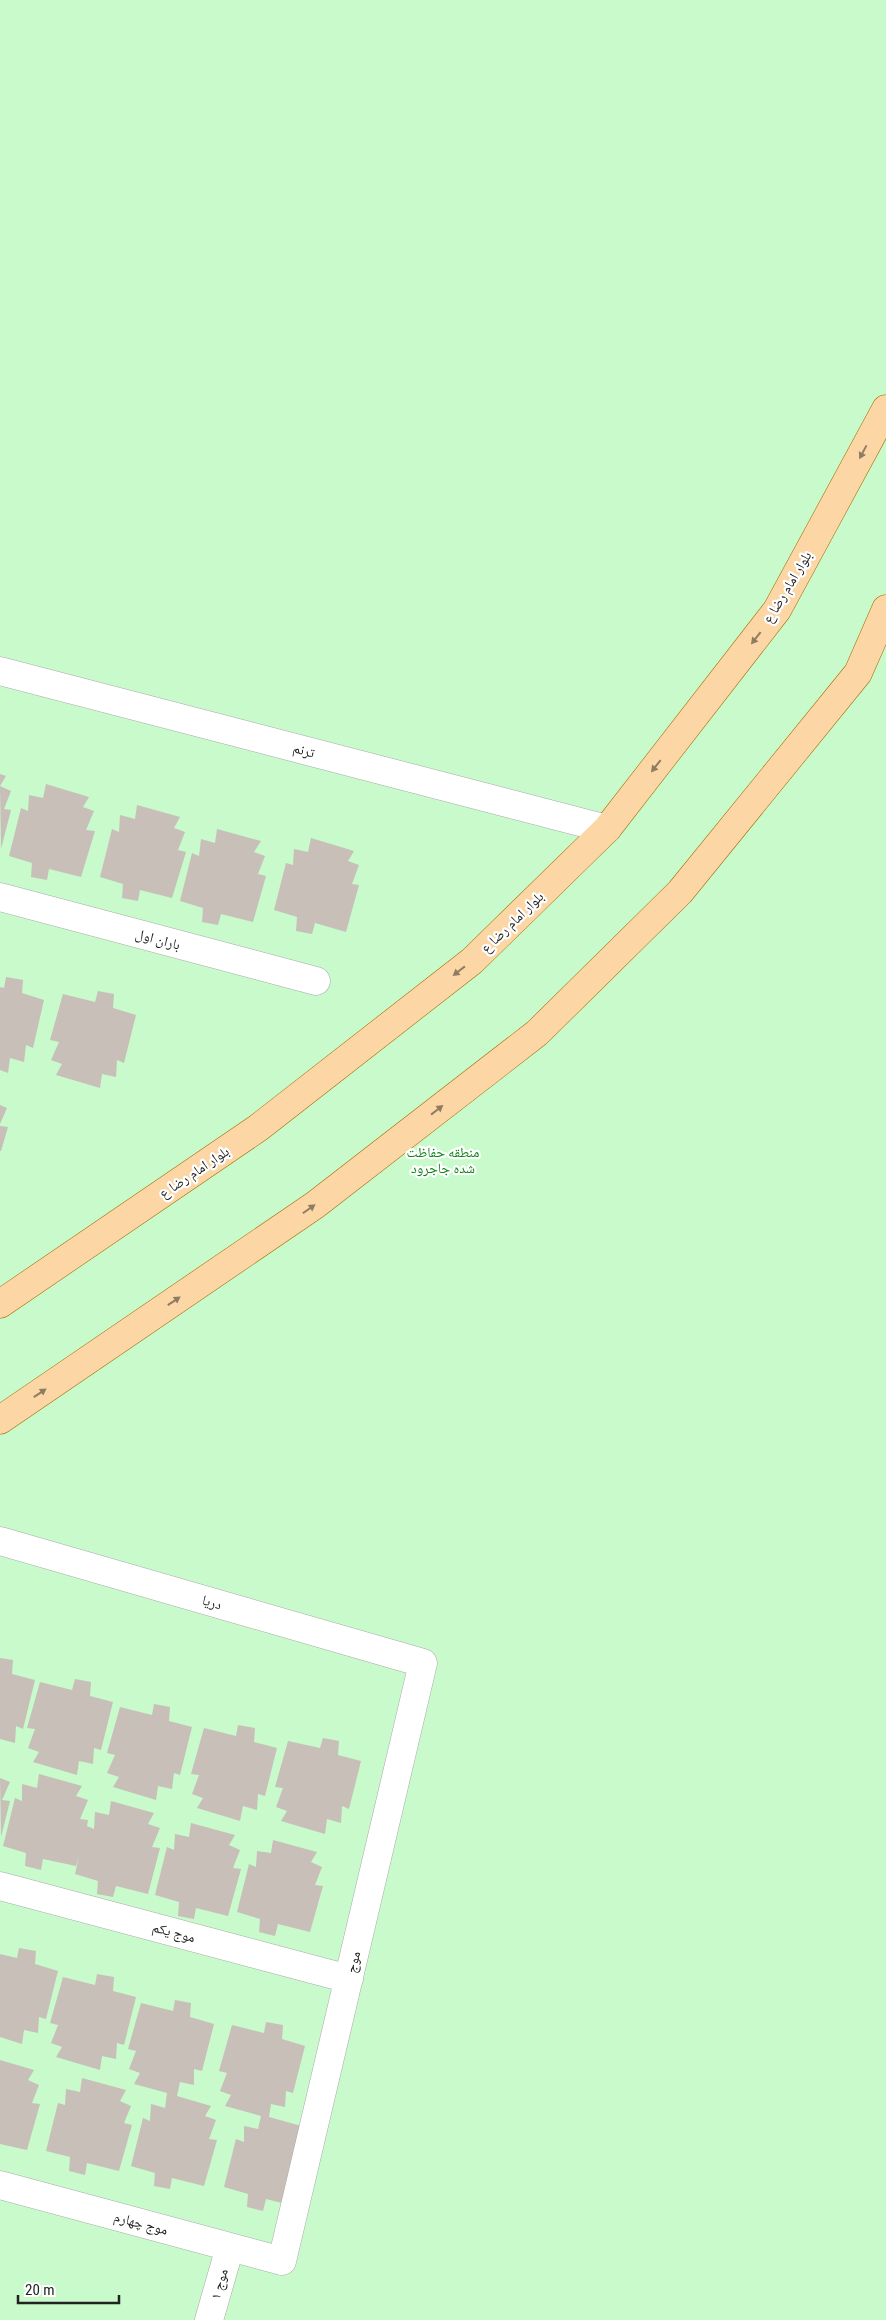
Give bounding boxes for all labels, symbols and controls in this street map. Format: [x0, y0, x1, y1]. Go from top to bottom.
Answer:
one-way arrow [859, 444, 867, 459]
street label: بلوار امام رضا ع [759, 548, 816, 627]
one-way arrow [750, 631, 761, 644]
street label: ترنم [291, 739, 317, 763]
one-way arrow [651, 759, 661, 773]
street label: بلوار امام رضا ع [477, 888, 548, 957]
street label: باران اول [134, 925, 182, 954]
one-way arrow [452, 966, 466, 976]
one-way arrow [430, 1105, 444, 1115]
street label: بلوار امام رضا ع [156, 1143, 233, 1203]
park label: منطقه حفاظت شده جاجرود [407, 1144, 479, 1177]
one-way arrow [302, 1204, 315, 1214]
one-way arrow [168, 1296, 181, 1306]
one-way arrow [33, 1388, 47, 1398]
street label: دریا [200, 1592, 224, 1613]
street label: موج یکم [150, 1919, 197, 1947]
street label: موج [343, 1950, 365, 1975]
street label: موج چهارم [112, 2208, 170, 2240]
street label: موج ۱ [207, 2267, 233, 2302]
scale bar [18, 2272, 119, 2304]
text: 20 m [25, 2281, 55, 2299]

